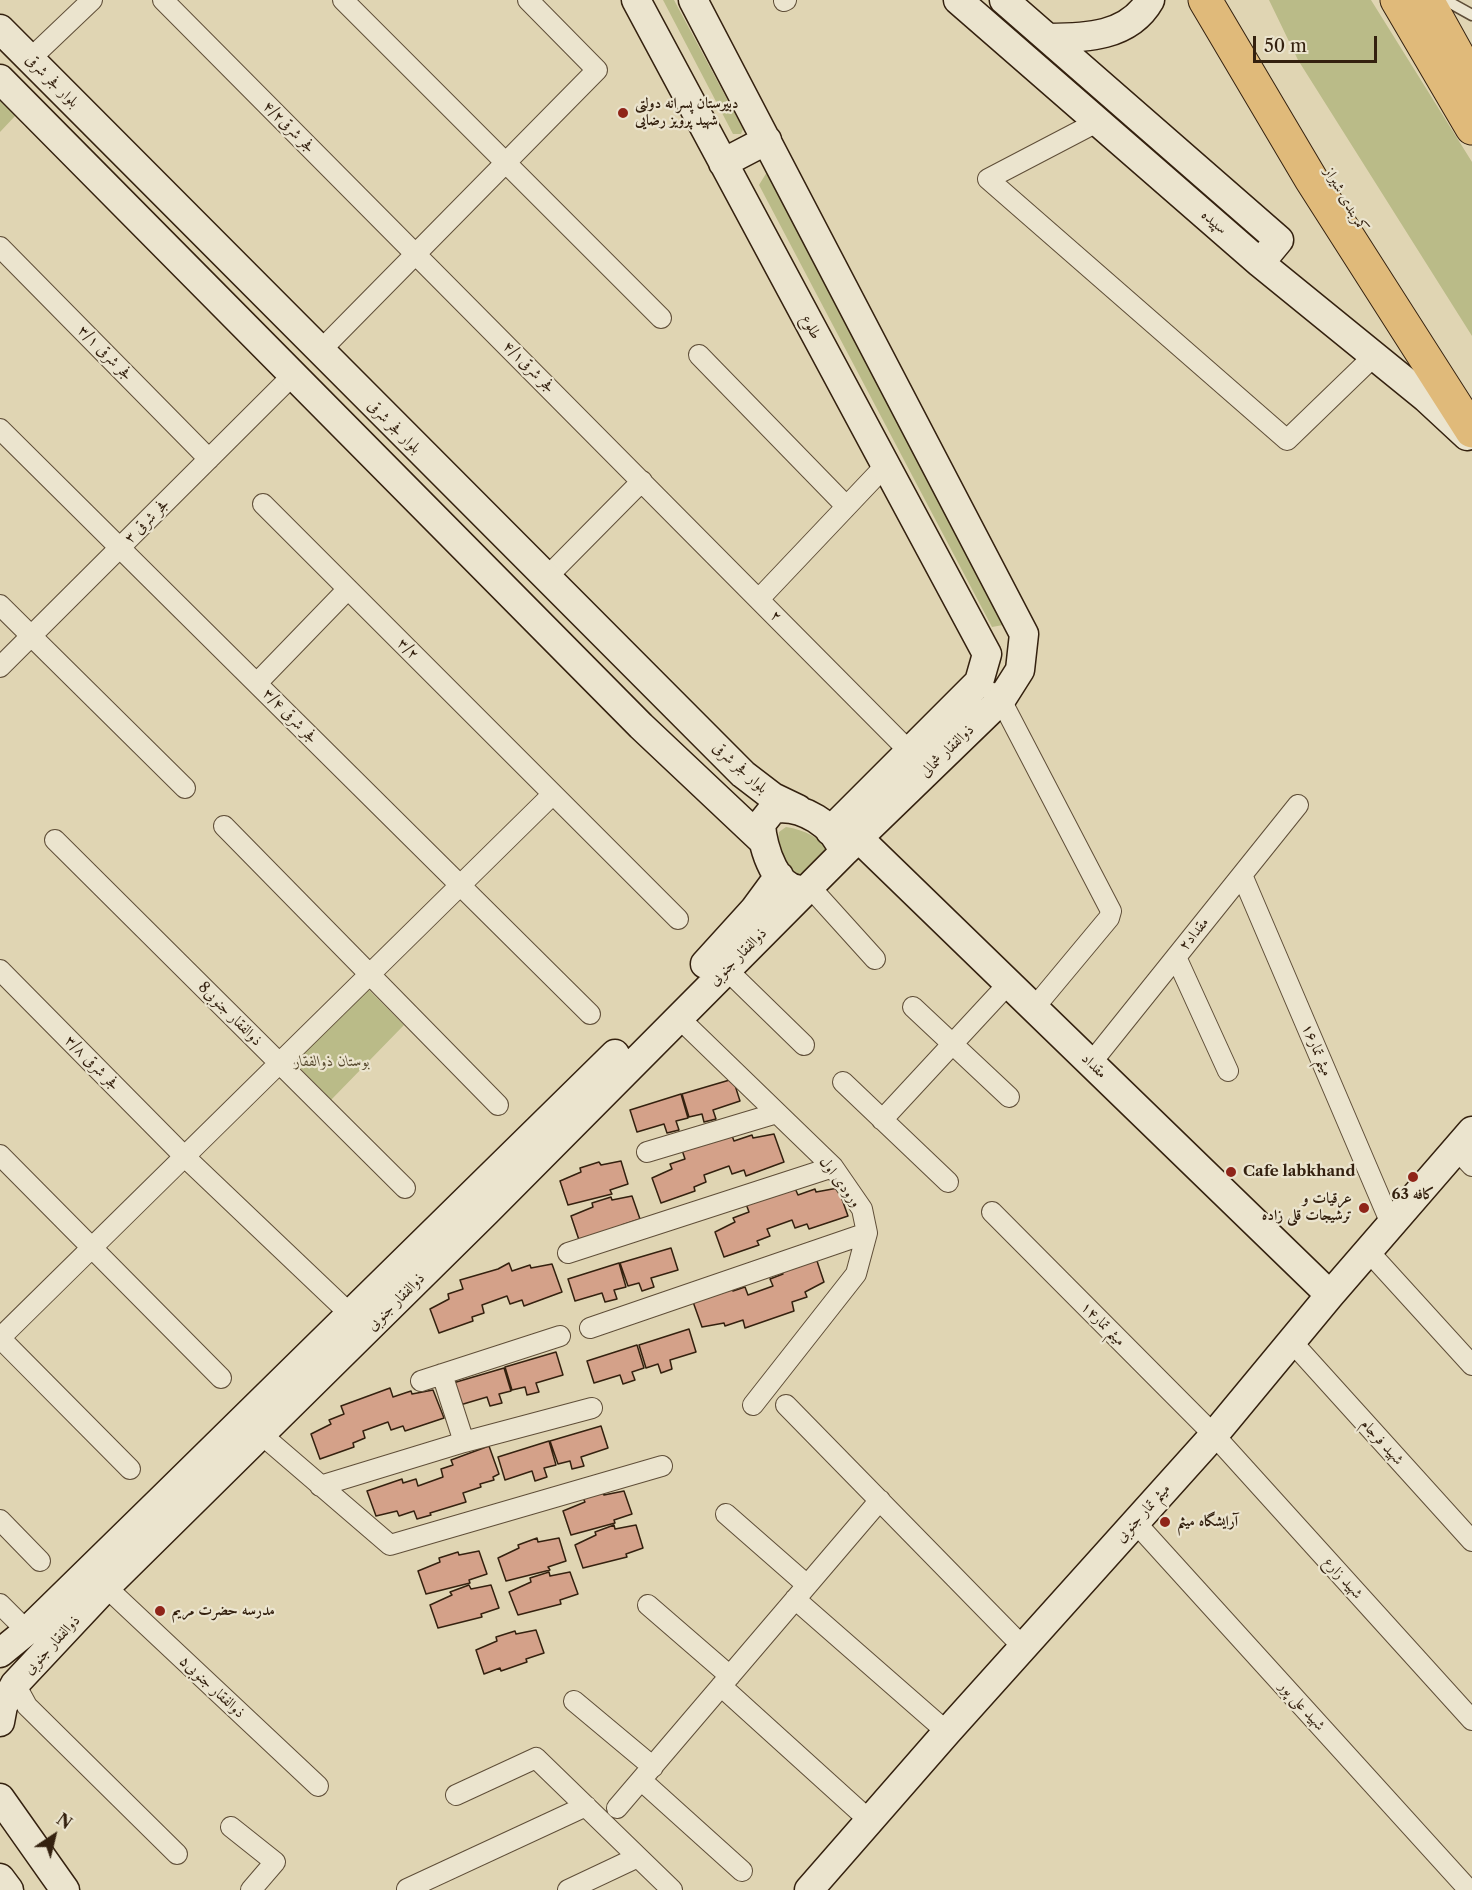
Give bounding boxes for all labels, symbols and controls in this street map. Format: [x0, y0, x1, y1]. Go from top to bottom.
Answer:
scale bar [1256, 24, 1380, 62]
text: 50 m [1264, 35, 1307, 57]
street label: بلوار فجر شرقی [22, 51, 82, 111]
place label: دبیرستان پسرانه دولتی شهید پرویز رضایی [635, 95, 739, 130]
street label: فجر شرقی۴/۲ [259, 97, 319, 157]
marker: دبیرستان پسرانه دولتی شهید پرویز رضایی [616, 106, 630, 120]
street label: کمربندی شیراز [1320, 164, 1372, 236]
street label: سپیده [1197, 206, 1231, 238]
street label: طلوع [797, 312, 825, 342]
street label: ۳/۱ فجر شرقی [74, 322, 136, 384]
street label: فجر شرقی۴/۱ [499, 337, 559, 397]
street label: بلوار فجر شرقی [364, 397, 424, 457]
street label: ۳ فجر شرقی [121, 495, 173, 547]
street label: ۲ [767, 607, 785, 625]
street label: ۳/۲ [394, 635, 422, 663]
street label: ۳/۴ فجر شرقی [259, 685, 321, 747]
street label: ذوالفقار شمالی [916, 721, 978, 781]
street label: بلوار فجر شرقی [709, 739, 771, 797]
street label: مقداد۲ [1175, 914, 1213, 954]
street label: ذوالفقار جنوبی [705, 924, 771, 990]
street label: 8ذوالفقار جنوبی [194, 978, 266, 1050]
street label: میثم تمار۱۶ [1298, 1021, 1336, 1079]
street label: ۳/۸ فجر شرقی [61, 1032, 123, 1094]
street label: مقداد [1077, 1050, 1111, 1082]
park label: بوستان ذوالفقار [294, 1053, 370, 1071]
street label: ورودی اول [815, 1153, 865, 1211]
place label: Cafe labkhand [1243, 1163, 1355, 1181]
marker: Cafe labkhand [1224, 1165, 1238, 1179]
marker: کافه 63 [1406, 1170, 1420, 1184]
place label: کافه 63 [1392, 1186, 1434, 1204]
place label: عرقیات و ترشیجات قلی زاده [1262, 1190, 1352, 1225]
marker: عرقیات و ترشیجات قلی زاده [1357, 1201, 1371, 1215]
street label: ذوالفقار جنوبی [363, 1269, 429, 1335]
street label: میثم تمار۱۴ [1077, 1298, 1129, 1350]
street label: شهید فرجام [1357, 1415, 1407, 1469]
street label: میثم تمار جنوبی [1112, 1480, 1174, 1546]
place label: آرایشگاه میثم [1177, 1513, 1238, 1531]
marker: آرایشگاه میثم [1158, 1515, 1172, 1529]
street label: شهید زارع [1320, 1553, 1366, 1603]
place label: مدرسه حضرت مریم [172, 1602, 275, 1620]
marker: مدرسه حضرت مریم [153, 1604, 167, 1618]
street label: ذوالفقار جنوبی [20, 1612, 84, 1678]
street label: ذوالفقار جنوبی۵ [175, 1652, 249, 1722]
street label: شهید علی پور [1275, 1677, 1329, 1735]
north arrow [24, 1806, 84, 1866]
text: N [53, 1809, 76, 1833]

